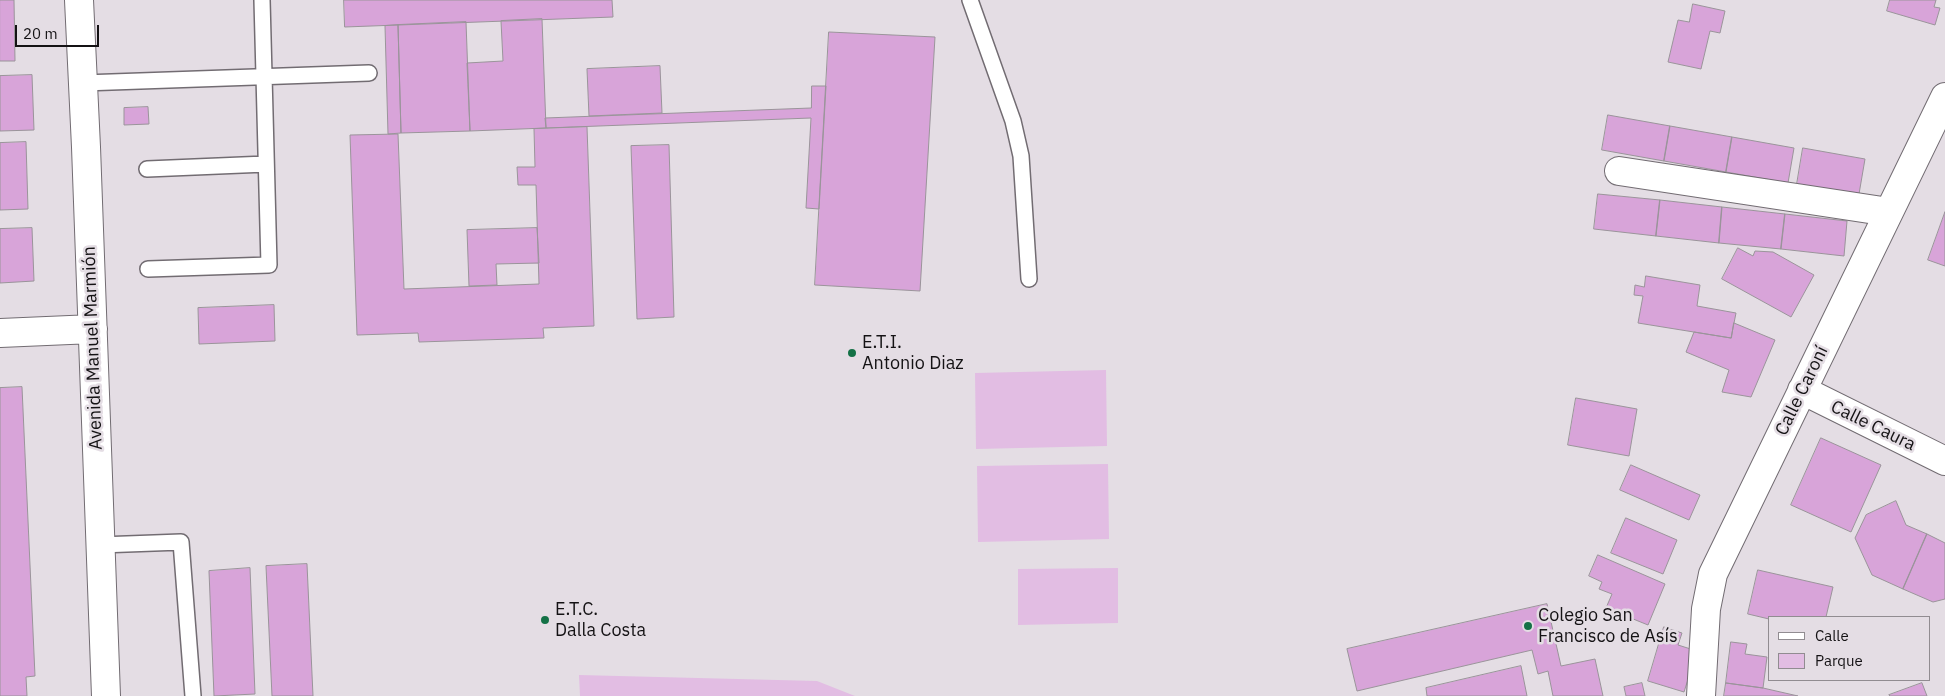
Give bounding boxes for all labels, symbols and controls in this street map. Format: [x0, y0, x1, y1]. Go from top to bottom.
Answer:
scale bar [18, 15, 101, 47]
text: 20 m [23, 24, 58, 43]
street label: Avenida Manuel Marmión [79, 246, 107, 450]
place label: E.T.I. Antonio Diaz [862, 332, 964, 374]
street label: Calle Caroní [1771, 343, 1833, 439]
marker: E.T.I. Antonio Diaz [846, 347, 858, 359]
street label: Calle Caura [1827, 396, 1919, 456]
place label: E.T.C. Dalla Costa [555, 599, 646, 642]
place label: Colegio San Francisco de Asís [1538, 605, 1678, 648]
marker: E.T.C. Dalla Costa [539, 614, 551, 626]
legend [1768, 616, 1930, 681]
marker: Colegio San Francisco de Asís [1522, 620, 1534, 632]
text: Calle [1815, 626, 1849, 645]
text: Parque [1815, 651, 1863, 670]

